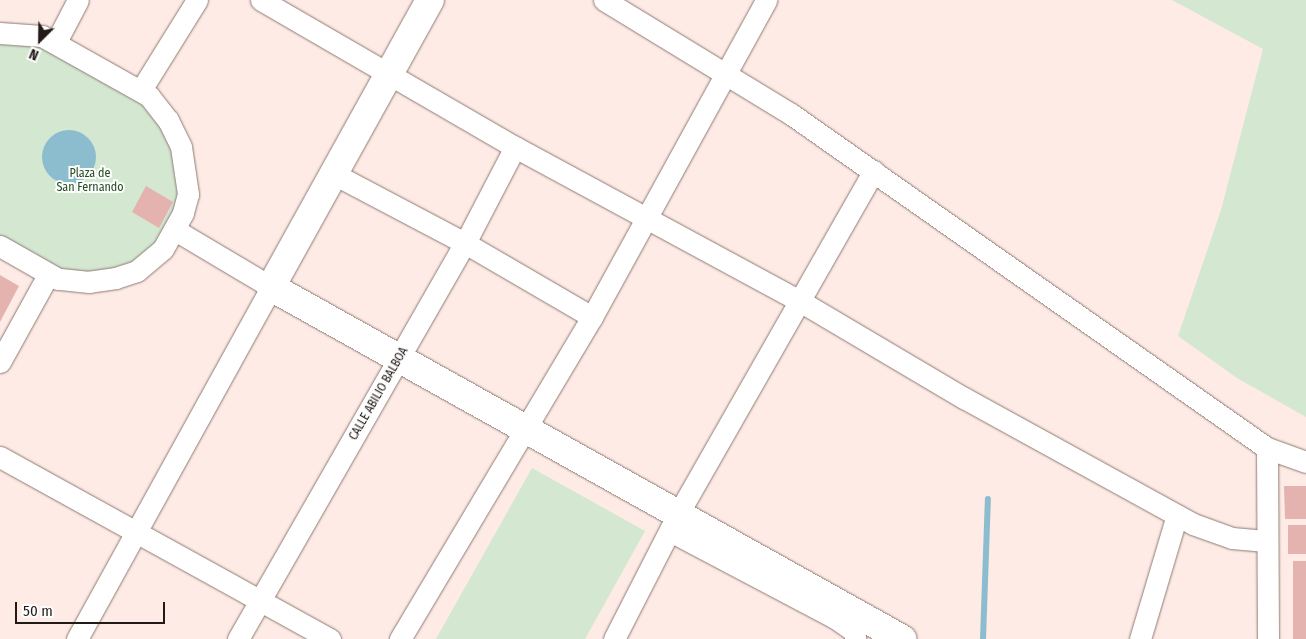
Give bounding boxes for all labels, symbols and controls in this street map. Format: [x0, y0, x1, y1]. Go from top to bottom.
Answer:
north arrow [15, 15, 65, 65]
text: N [27, 45, 41, 64]
park label: Plaza de San Fernando [56, 167, 124, 195]
street label: CALLE ABILIO BALBOA [347, 345, 411, 443]
scale bar [18, 592, 168, 624]
text: 50 m [23, 602, 53, 620]

